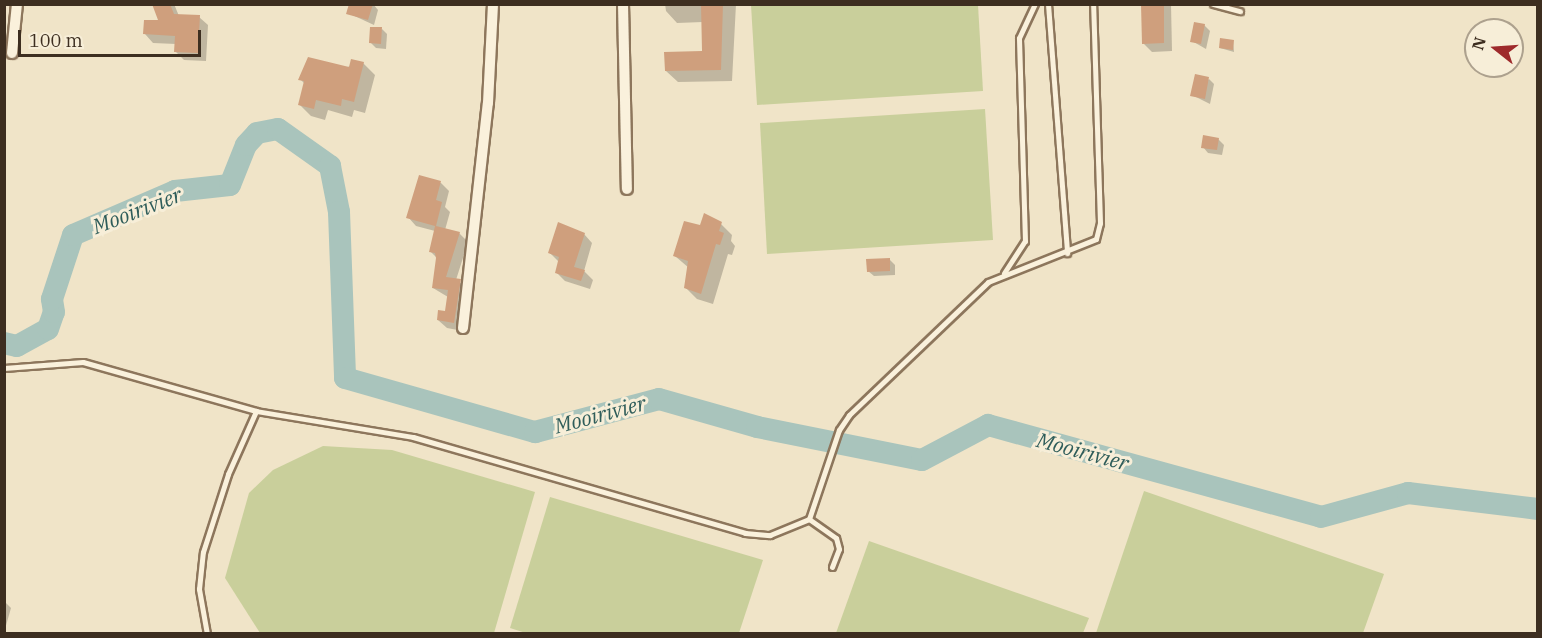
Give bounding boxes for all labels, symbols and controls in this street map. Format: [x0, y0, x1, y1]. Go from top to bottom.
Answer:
scale bar [21, 18, 204, 56]
north arrow [1464, 18, 1524, 78]
text: 100 m [29, 29, 83, 52]
text: N [1467, 34, 1490, 52]
water label: Mooirivier [89, 181, 185, 239]
water label: Mooirivier [551, 390, 649, 438]
water label: Mooirivier [1034, 427, 1132, 475]

